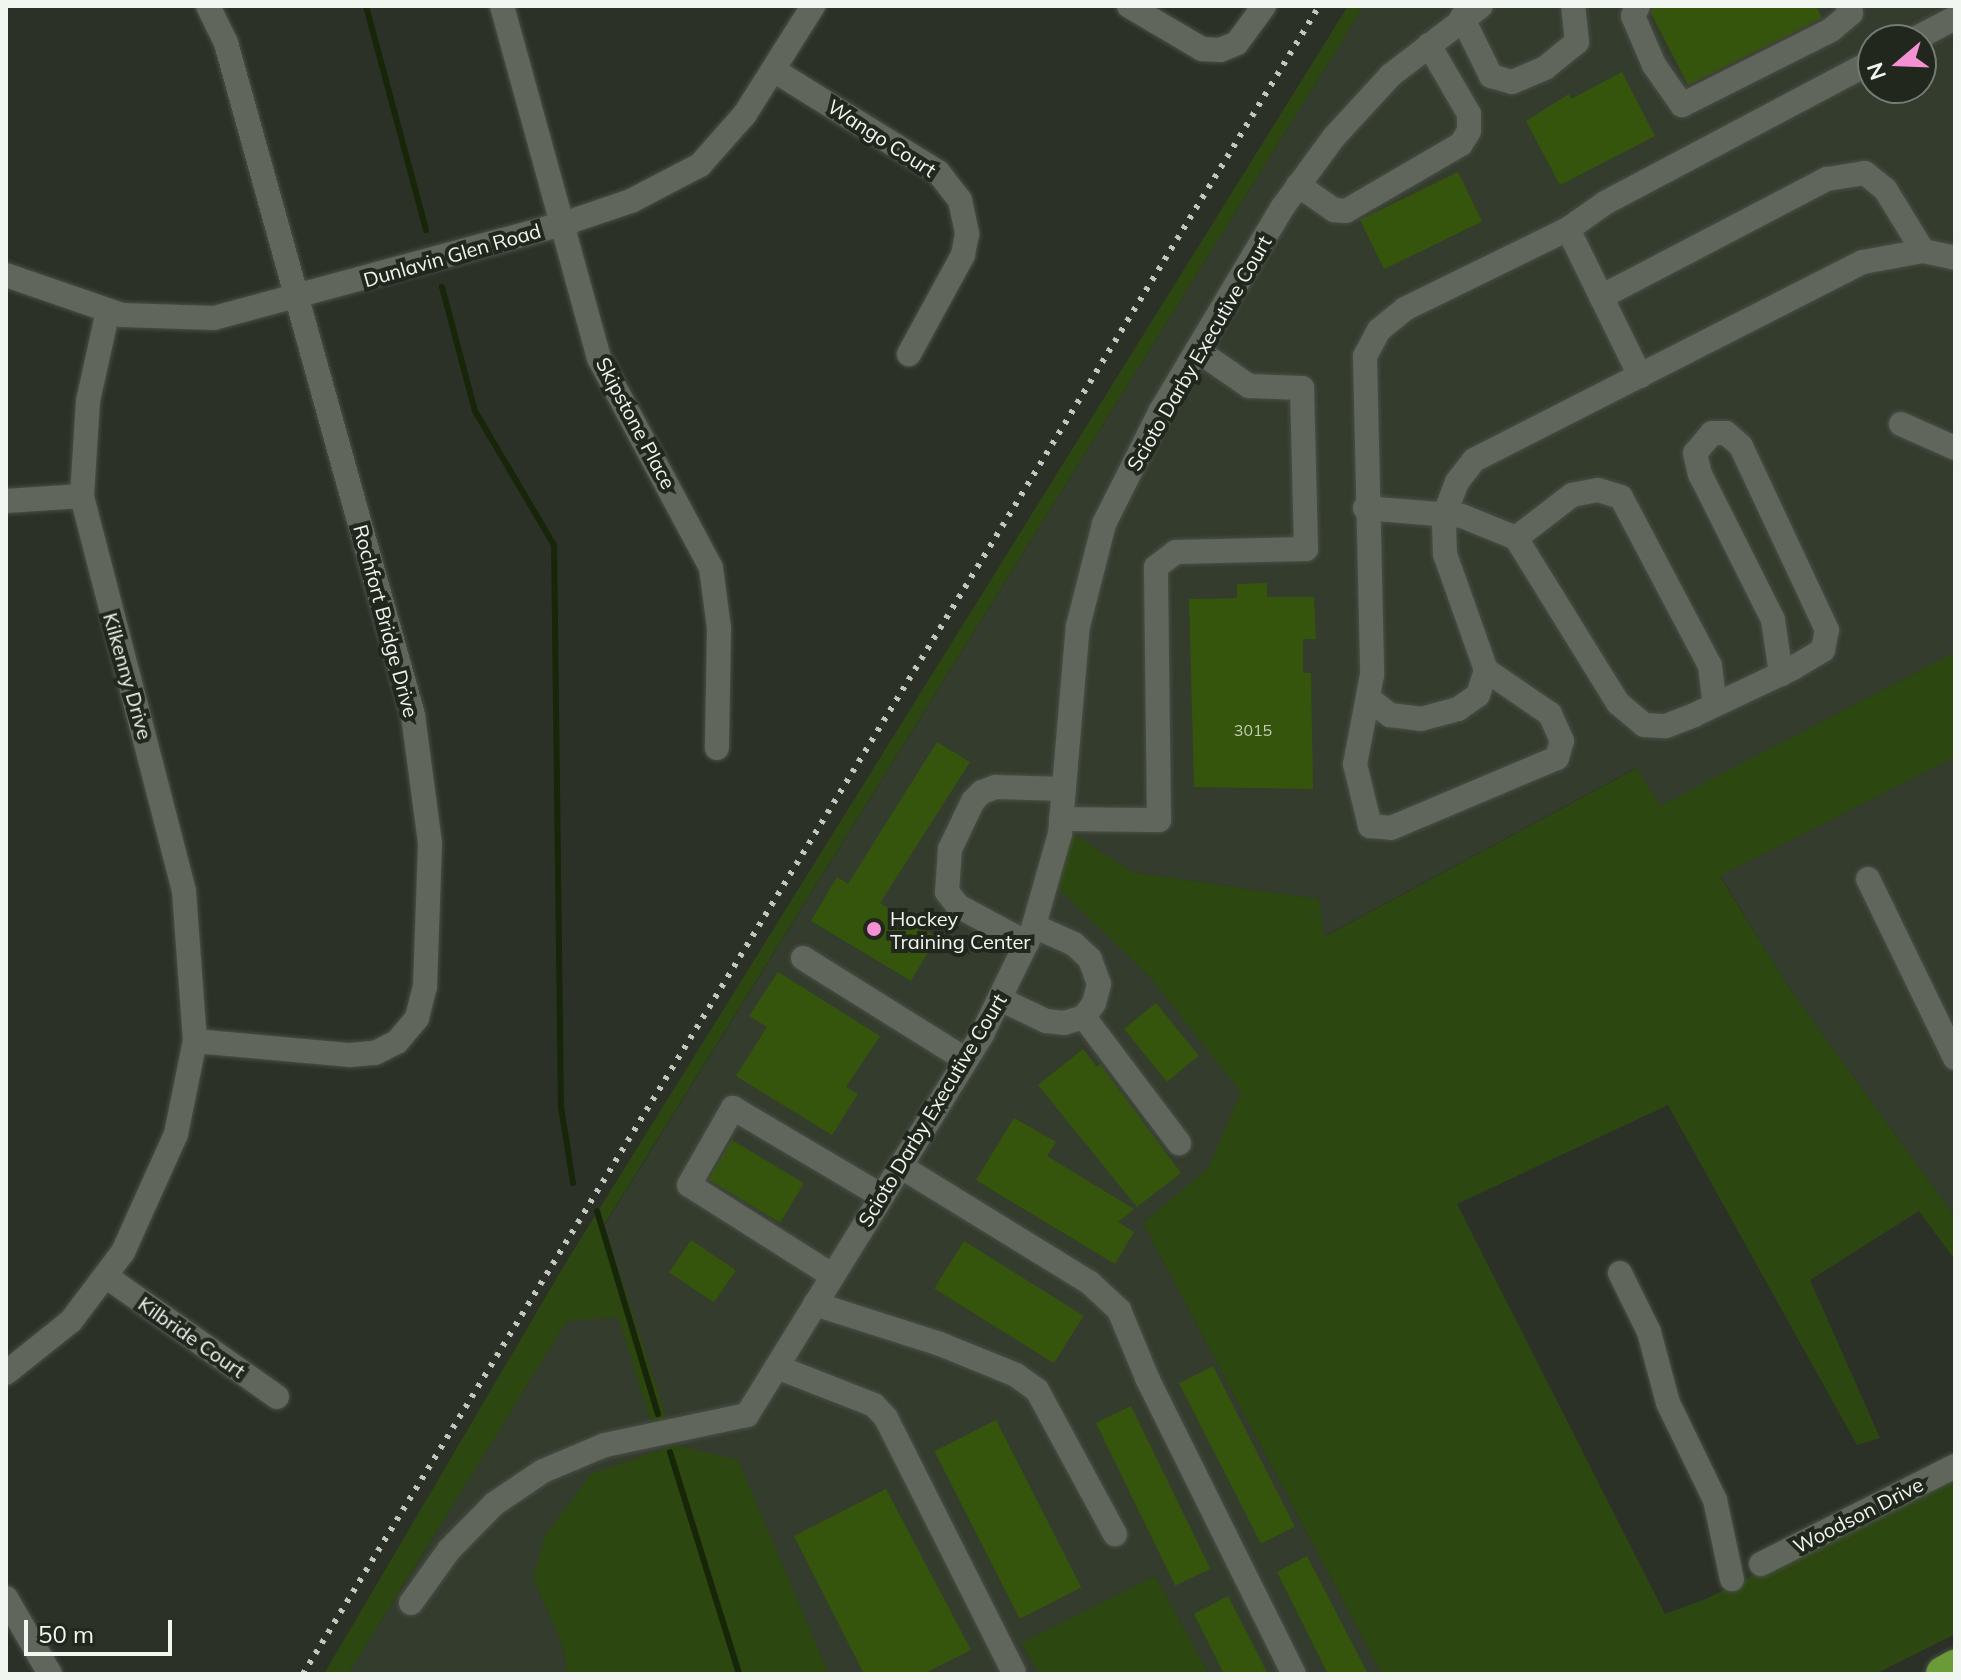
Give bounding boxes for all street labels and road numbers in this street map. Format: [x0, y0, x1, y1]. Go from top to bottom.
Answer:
street label: Wango Court [823, 94, 941, 182]
street label: Dunlavin Glen Road [361, 218, 543, 292]
street label: Scioto Darby Executive Court [1122, 231, 1276, 475]
street label: Skipstone Place [591, 353, 681, 493]
street label: Rochfort Bridge Drive [349, 522, 423, 720]
street label: Kilkenny Drive [98, 610, 158, 742]
street label: Scioto Darby Executive Court [853, 989, 1011, 1231]
street label: Kilbride Court [134, 1291, 250, 1383]
street label: Woodson Drive [1789, 1472, 1927, 1558]

